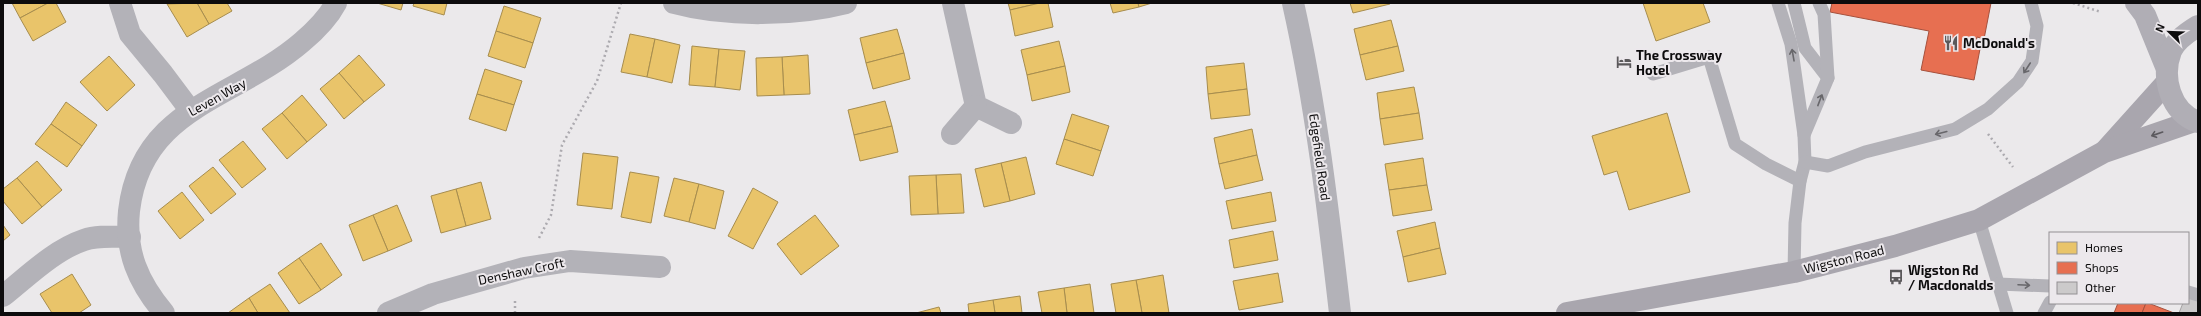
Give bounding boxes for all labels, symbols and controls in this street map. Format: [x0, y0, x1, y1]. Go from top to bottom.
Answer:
north arrow [2149, 12, 2189, 52]
text: N [2152, 22, 2167, 34]
restaurant icon: McDonald's [1942, 34, 1960, 52]
place label: McDonald's [1963, 35, 2035, 51]
place label: The Crossway Hotel [1636, 47, 1723, 78]
one-way arrow [1788, 49, 1796, 62]
hotel icon: The Crossway Hotel [1615, 53, 1633, 71]
one-way arrow [2023, 62, 2032, 73]
street label: Leven Way [185, 74, 249, 119]
one-way arrow [1817, 94, 1825, 106]
street label: Edgefield Road [1306, 112, 1334, 202]
one-way arrow [1935, 130, 1948, 137]
one-way arrow [2151, 131, 2164, 138]
legend [2049, 232, 2189, 304]
text: Homes [2085, 240, 2123, 254]
street label: Wigston Road [1802, 241, 1886, 277]
street label: Denshaw Croft [477, 254, 566, 288]
text: Shops [2085, 260, 2119, 274]
place label: Wigston Rd / Macdonalds [1908, 262, 1994, 293]
bus stop icon: Wigston Rd / Macdonalds [1887, 268, 1905, 286]
text: Other [2085, 280, 2116, 294]
one-way arrow [2017, 281, 2030, 289]

